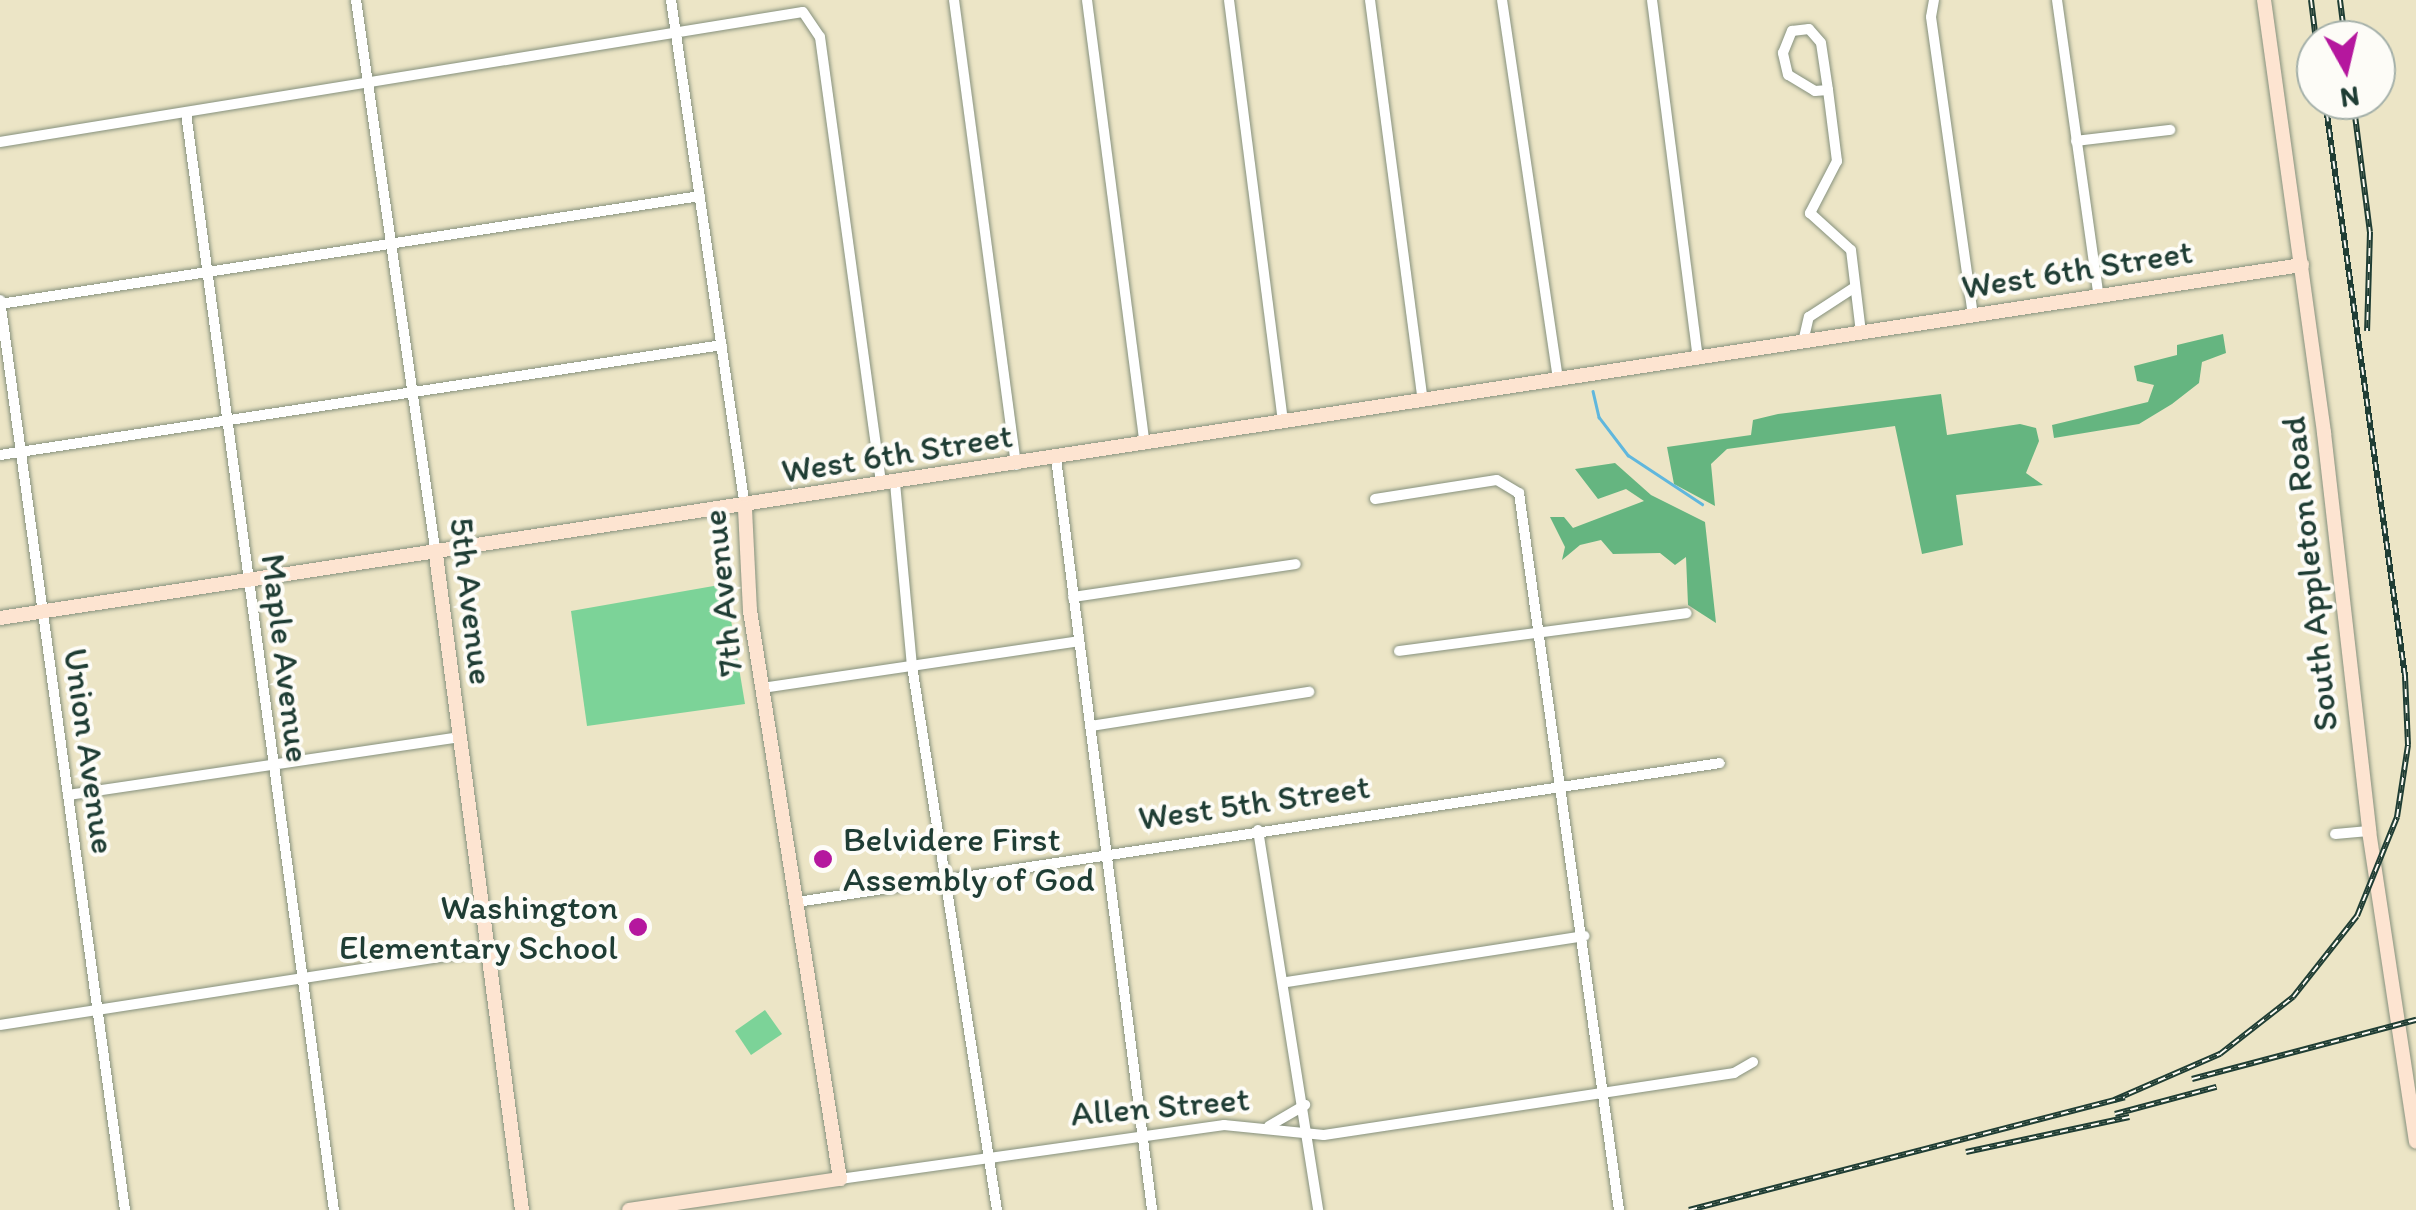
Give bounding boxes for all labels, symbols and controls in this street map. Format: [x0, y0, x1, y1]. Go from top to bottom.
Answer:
north arrow [2296, 20, 2396, 120]
text: N [2338, 80, 2362, 116]
street label: West 6th Street [1959, 230, 2195, 308]
street label: West 6th Street [779, 414, 1015, 492]
street label: South Appleton Road [2272, 416, 2346, 732]
street label: 7th Avenue [692, 508, 752, 678]
street label: 5th Avenue [441, 516, 503, 686]
street label: Maple Avenue [252, 552, 320, 764]
street label: Union Avenue [55, 646, 125, 856]
street label: West 5th Street [1136, 765, 1372, 839]
place label: Belvidere First Assembly of God [843, 818, 1096, 900]
marker: Belvidere First Assembly of God [812, 848, 834, 870]
place label: Washington Elementary School [339, 886, 618, 968]
marker: Washington Elementary School [627, 916, 649, 938]
street label: Allen Street [1069, 1077, 1251, 1135]

